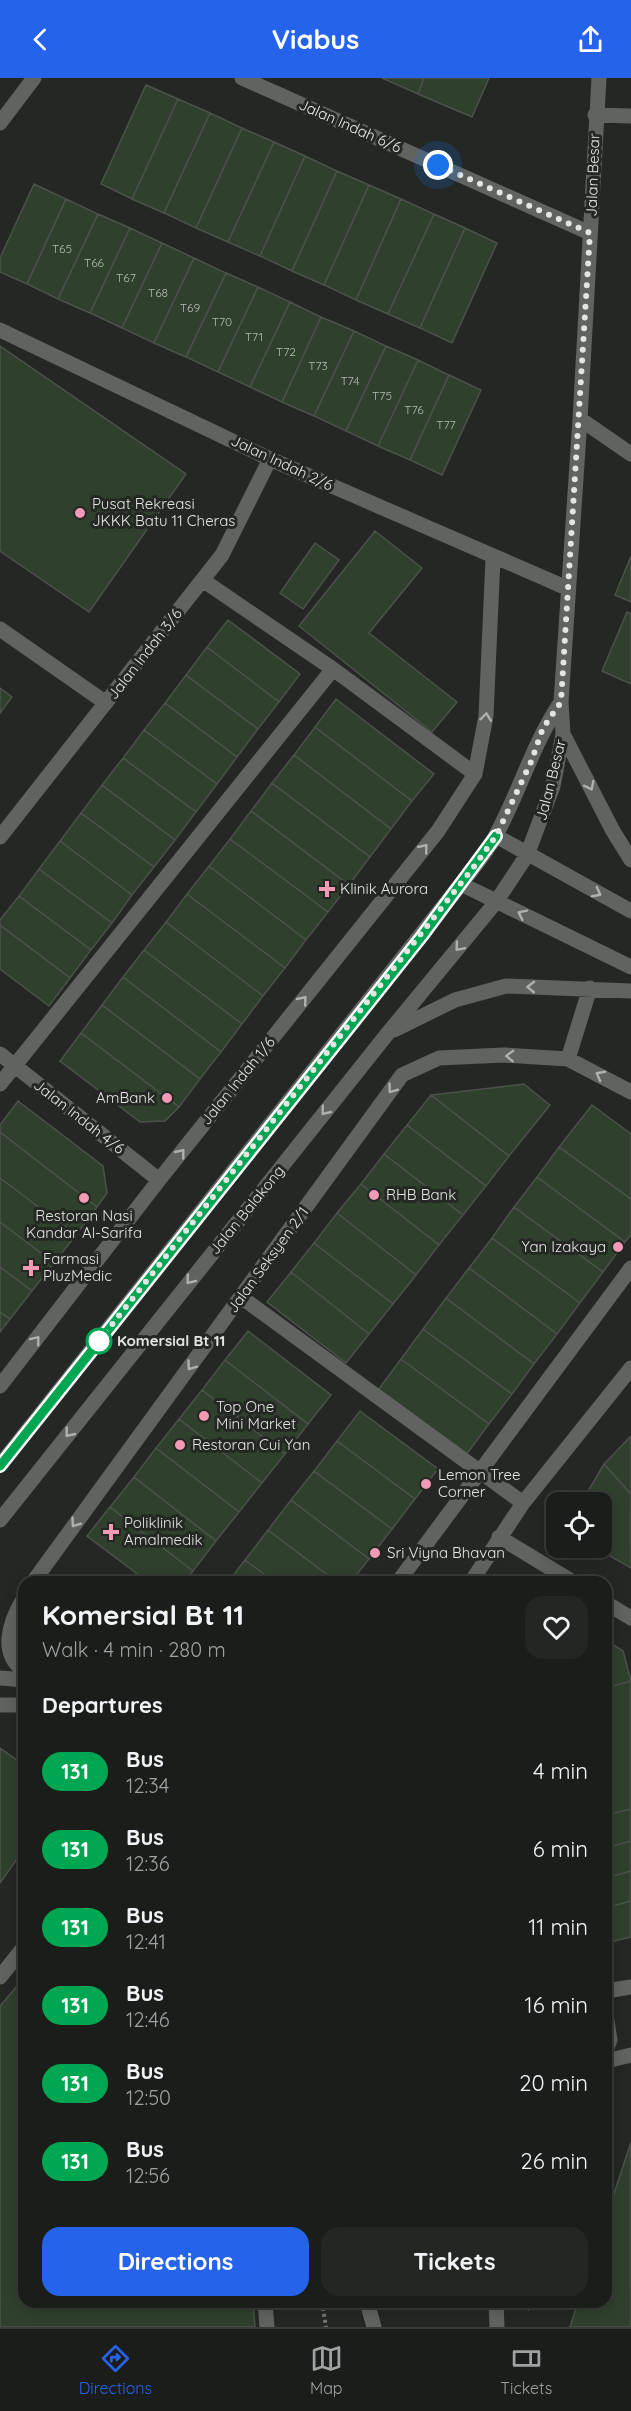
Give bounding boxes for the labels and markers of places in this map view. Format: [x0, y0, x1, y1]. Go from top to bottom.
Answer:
place label: Pusat Rekreasi JKKK Batu 11 Cheras [92, 494, 235, 530]
marker: Pusat Rekreasi JKKK Batu 11 Cheras [73, 506, 87, 520]
place label: Klinik Aurora [340, 879, 428, 898]
marker: Klinik Aurora [318, 880, 336, 898]
place label: AmBank [96, 1088, 155, 1107]
marker: AmBank [160, 1091, 174, 1105]
place label: RHB Bank [386, 1185, 456, 1204]
marker: RHB Bank [367, 1188, 381, 1202]
marker: Restoran Nasi Kandar Al-Sarifa [77, 1191, 91, 1205]
place label: Restoran Nasi Kandar Al-Sarifa [26, 1206, 142, 1242]
place label: Yan Izakaya [522, 1237, 606, 1256]
marker: Yan Izakaya [611, 1240, 625, 1254]
place label: Farmasi PluzMedic [43, 1249, 112, 1285]
marker: Farmasi PluzMedic [24, 1261, 38, 1275]
marker: Komersial Bt 11 [86, 1328, 112, 1354]
place label: Komersial Bt 11 [117, 1331, 225, 1350]
place label: Top One Mini Market [216, 1397, 296, 1433]
marker: Top One Mini Market [197, 1409, 211, 1423]
place label: Restoran Cui Yan [192, 1435, 310, 1454]
marker: Restoran Cui Yan [173, 1438, 187, 1452]
place label: Lemon Tree Corner [438, 1465, 521, 1501]
marker: Lemon Tree Corner [419, 1477, 433, 1491]
place label: Poliklinik Amalmedik [124, 1513, 202, 1549]
marker: Poliklinik Amalmedik [102, 1523, 120, 1541]
place label: Sri Viyna Bhavan [387, 1543, 505, 1562]
marker: Sri Viyna Bhavan [368, 1546, 382, 1560]

